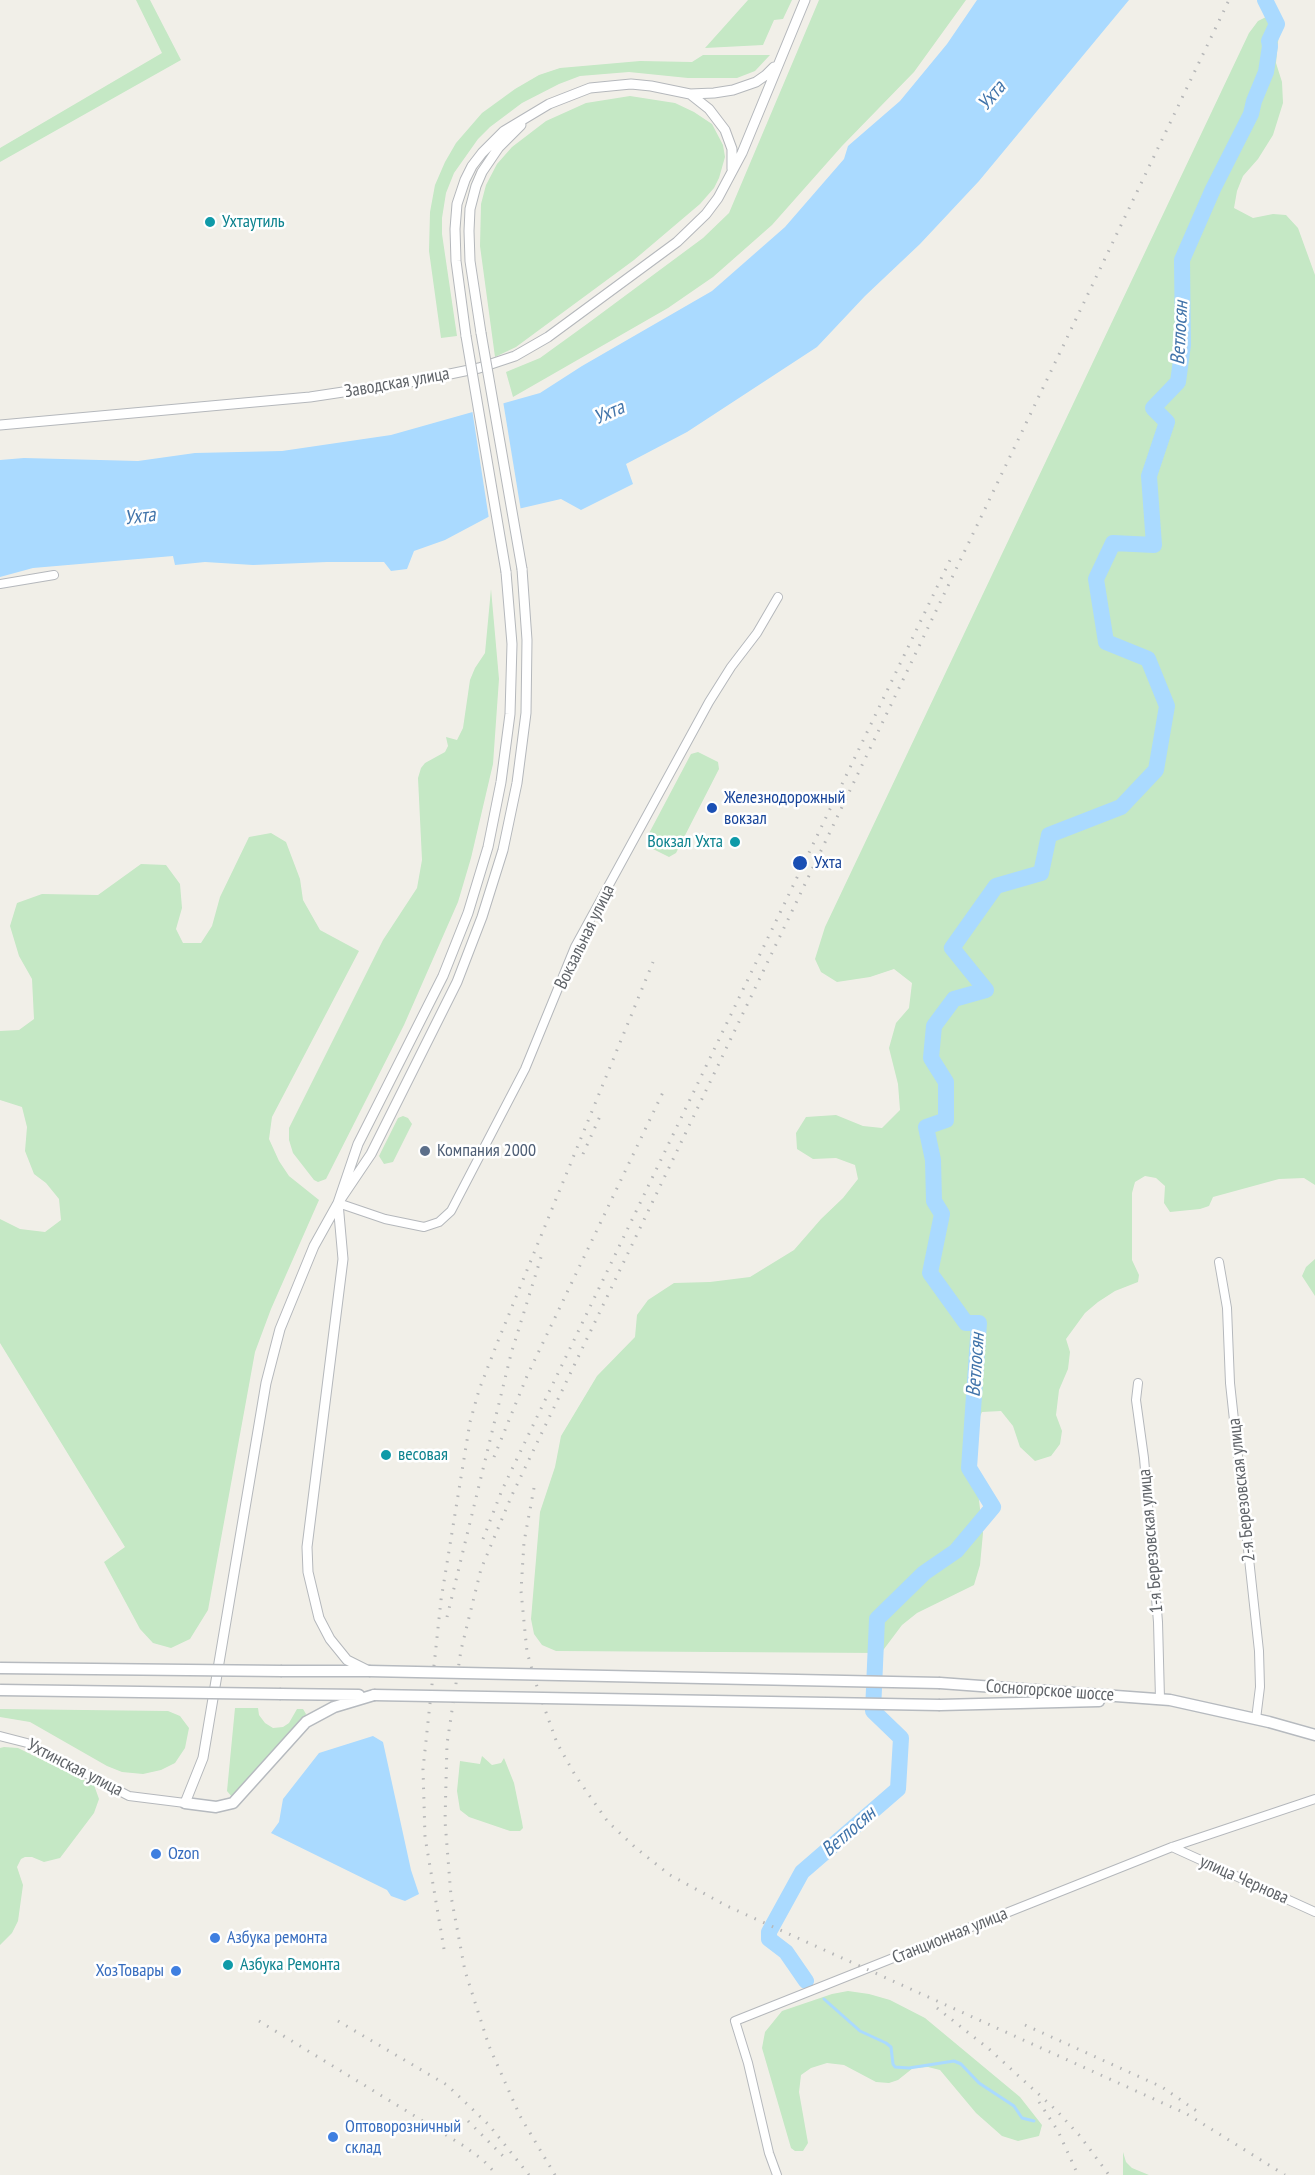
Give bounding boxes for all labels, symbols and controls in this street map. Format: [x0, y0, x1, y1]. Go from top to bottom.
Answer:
water label: Ухта [973, 76, 1011, 116]
place label: Ухтаутиль [222, 211, 285, 233]
marker: Ухтаутиль [203, 215, 217, 229]
water label: Ветлосян [1166, 300, 1194, 366]
street label: Заводская улица [343, 363, 451, 403]
water label: Ухта [590, 396, 628, 430]
water label: Ухта [123, 503, 157, 531]
place label: Железнодорожный вокзал [724, 787, 845, 830]
marker: Железнодорожный вокзал [705, 801, 719, 815]
place label: Вокзал Ухта [647, 831, 723, 853]
marker: Вокзал Ухта [728, 835, 742, 849]
place label: Ухта [814, 852, 842, 874]
marker: Ухта [791, 854, 809, 872]
street label: Вокзальная улица [550, 881, 620, 993]
place label: Компания 2000 [437, 1140, 536, 1162]
marker: Компания 2000 [418, 1144, 432, 1158]
water label: Ветлосян [962, 1332, 990, 1398]
street label: 2-я Березовская улица [1224, 1417, 1260, 1563]
place label: весовая [398, 1444, 448, 1466]
marker: весовая [379, 1448, 393, 1462]
street label: 1-я Березовская улица [1134, 1468, 1168, 1614]
street label: Сосногорское шоссе [985, 1676, 1115, 1706]
street label: Ухтинская улица [23, 1735, 127, 1801]
water label: Ветлосян [817, 1802, 881, 1862]
place label: Ozon [168, 1843, 200, 1865]
marker: Ozon [149, 1847, 163, 1861]
street label: улица Чернова [1196, 1851, 1292, 1909]
street label: Станционная улица [889, 1903, 1011, 1969]
place label: Азбука ремонта [227, 1927, 327, 1949]
marker: Азбука ремонта [208, 1931, 222, 1945]
place label: Азбука Ремонта [240, 1954, 340, 1976]
marker: Азбука Ремонта [221, 1958, 235, 1972]
place label: ХозТовары [96, 1960, 164, 1982]
marker: ХозТовары [169, 1964, 183, 1978]
place label: Оптоворозничный склад [345, 2116, 461, 2158]
marker: Оптоворозничный склад [326, 2130, 340, 2144]

